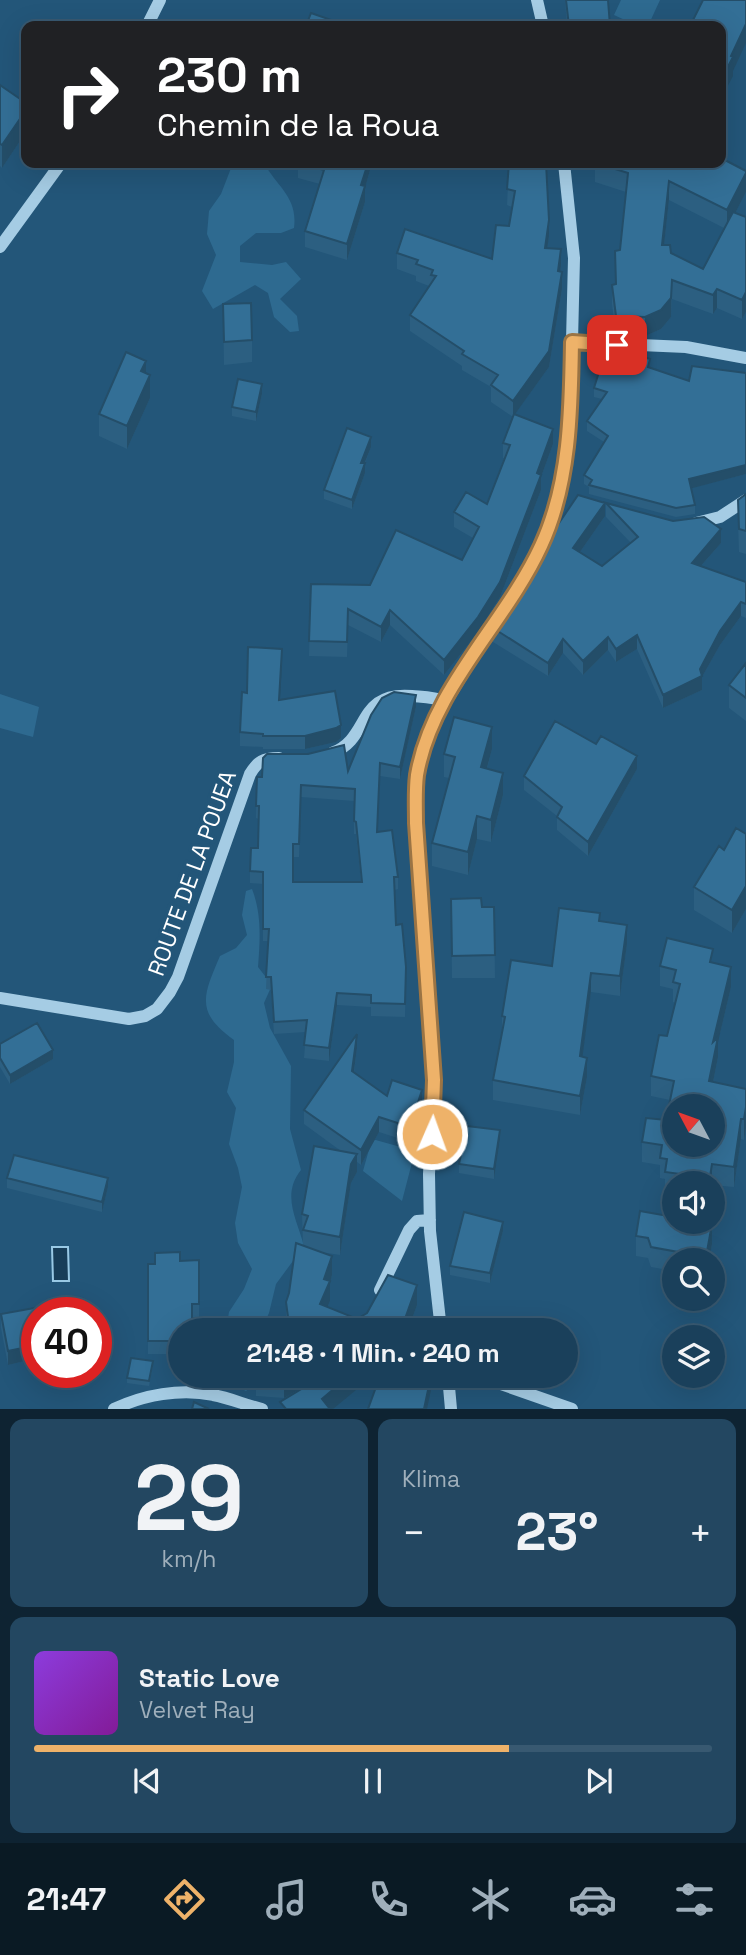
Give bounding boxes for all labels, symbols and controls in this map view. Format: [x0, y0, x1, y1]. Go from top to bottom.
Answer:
text: 230 m [157, 44, 302, 106]
icon: right [42, 49, 133, 140]
text: Chemin de la Roua [157, 105, 440, 145]
pin [587, 315, 647, 375]
icon: arrive [598, 326, 636, 364]
street label: ROUTE DE LA POUEA [141, 766, 243, 980]
north arrow [662, 1094, 724, 1157]
map controls [662, 1094, 725, 1388]
position arrow [395, 1097, 469, 1171]
button: sound [662, 1171, 725, 1234]
button: search [662, 1248, 725, 1311]
speed limit sign: 40 [21, 1297, 112, 1388]
button: layers [662, 1325, 725, 1388]
text: 21:48 · 1 Min. · 240 m [246, 1336, 500, 1370]
text: 29 [134, 1440, 244, 1557]
text: Klima [402, 1464, 460, 1494]
text: 23° [516, 1499, 599, 1565]
text: − [402, 1509, 426, 1557]
text: + [688, 1509, 712, 1557]
text: km/h [162, 1544, 216, 1574]
text: Static Love [139, 1661, 280, 1695]
text: Velvet Ray [139, 1695, 255, 1725]
icon: previous [128, 1762, 166, 1800]
icon: pause [354, 1762, 392, 1800]
icon: next [580, 1762, 618, 1800]
icon: directions [160, 1875, 209, 1924]
icon: music [262, 1875, 311, 1924]
icon: phone [364, 1875, 413, 1924]
icon: climate [466, 1875, 515, 1924]
icon: car [568, 1875, 617, 1924]
icon: filters [670, 1875, 719, 1924]
text: 21:47 [27, 1879, 106, 1919]

